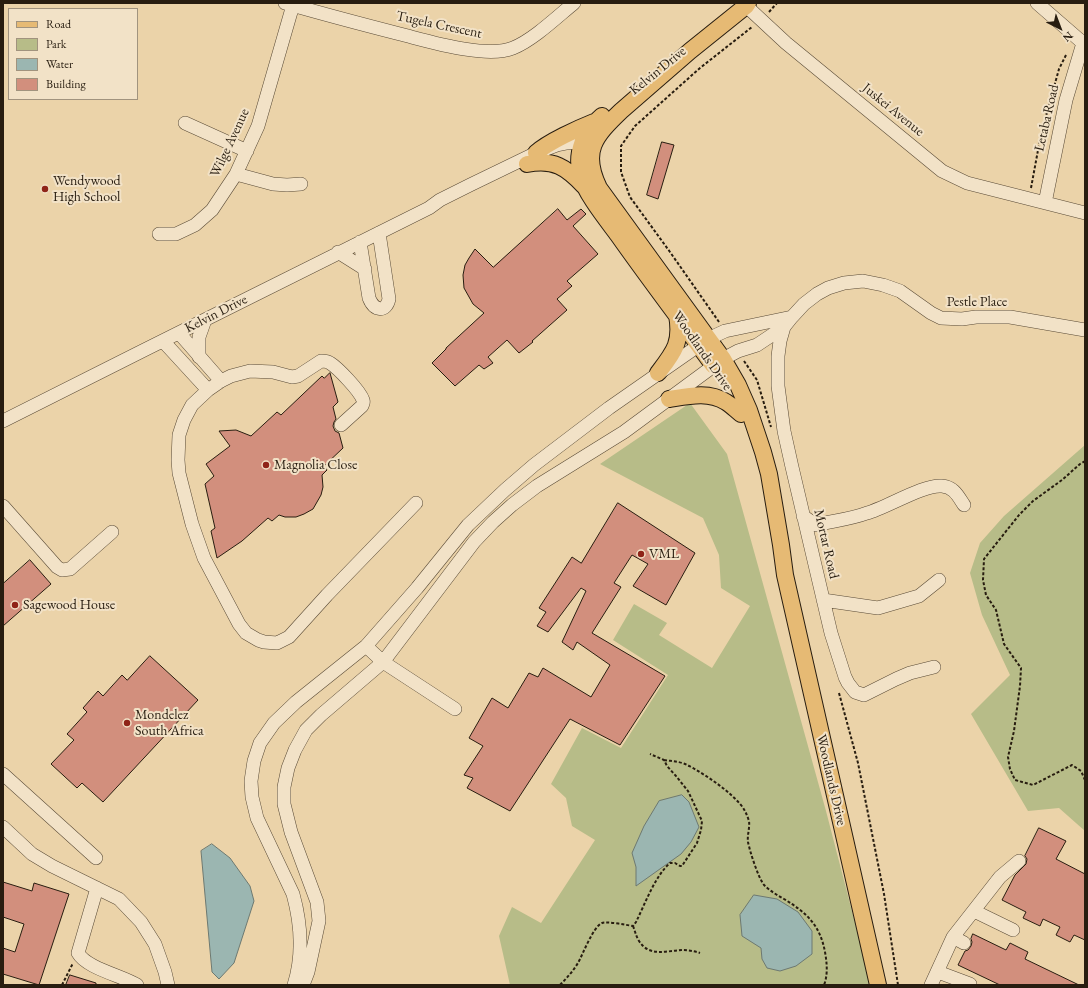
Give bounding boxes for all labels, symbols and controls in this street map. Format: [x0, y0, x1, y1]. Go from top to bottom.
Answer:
legend [8, 8, 138, 100]
street label: Tugela Crescent [395, 8, 483, 42]
north arrow [1040, 8, 1080, 48]
text: Road [46, 16, 71, 32]
text: N [1060, 29, 1076, 45]
text: Park [46, 36, 66, 52]
street label: Kelvin Drive [626, 43, 690, 99]
text: Water [46, 56, 73, 72]
text: Building [46, 76, 86, 92]
street label: Juskei Avenue [859, 80, 927, 140]
street label: Letaba Road [1031, 83, 1063, 153]
street label: Wilge Avenue [207, 106, 253, 180]
place label: Wendywood High School [53, 173, 121, 206]
marker: Wendywood High School [40, 184, 50, 194]
street label: Kelvin Drive [182, 291, 250, 337]
street label: Pestle Place [947, 294, 1007, 310]
street label: Woodlands Drive [668, 308, 736, 394]
place label: Magnolia Close [274, 457, 358, 473]
marker: Magnolia Close [261, 460, 271, 470]
street label: Mortar Road [810, 508, 842, 580]
place label: VML [649, 546, 679, 562]
marker: VML [636, 549, 646, 559]
place label: Sagewood House [23, 597, 115, 613]
marker: Sagewood House [10, 600, 20, 610]
place label: Mondelez South Africa [135, 707, 204, 740]
marker: Mondelez South Africa [122, 718, 132, 728]
street label: Woodlands Drive [812, 733, 850, 827]

